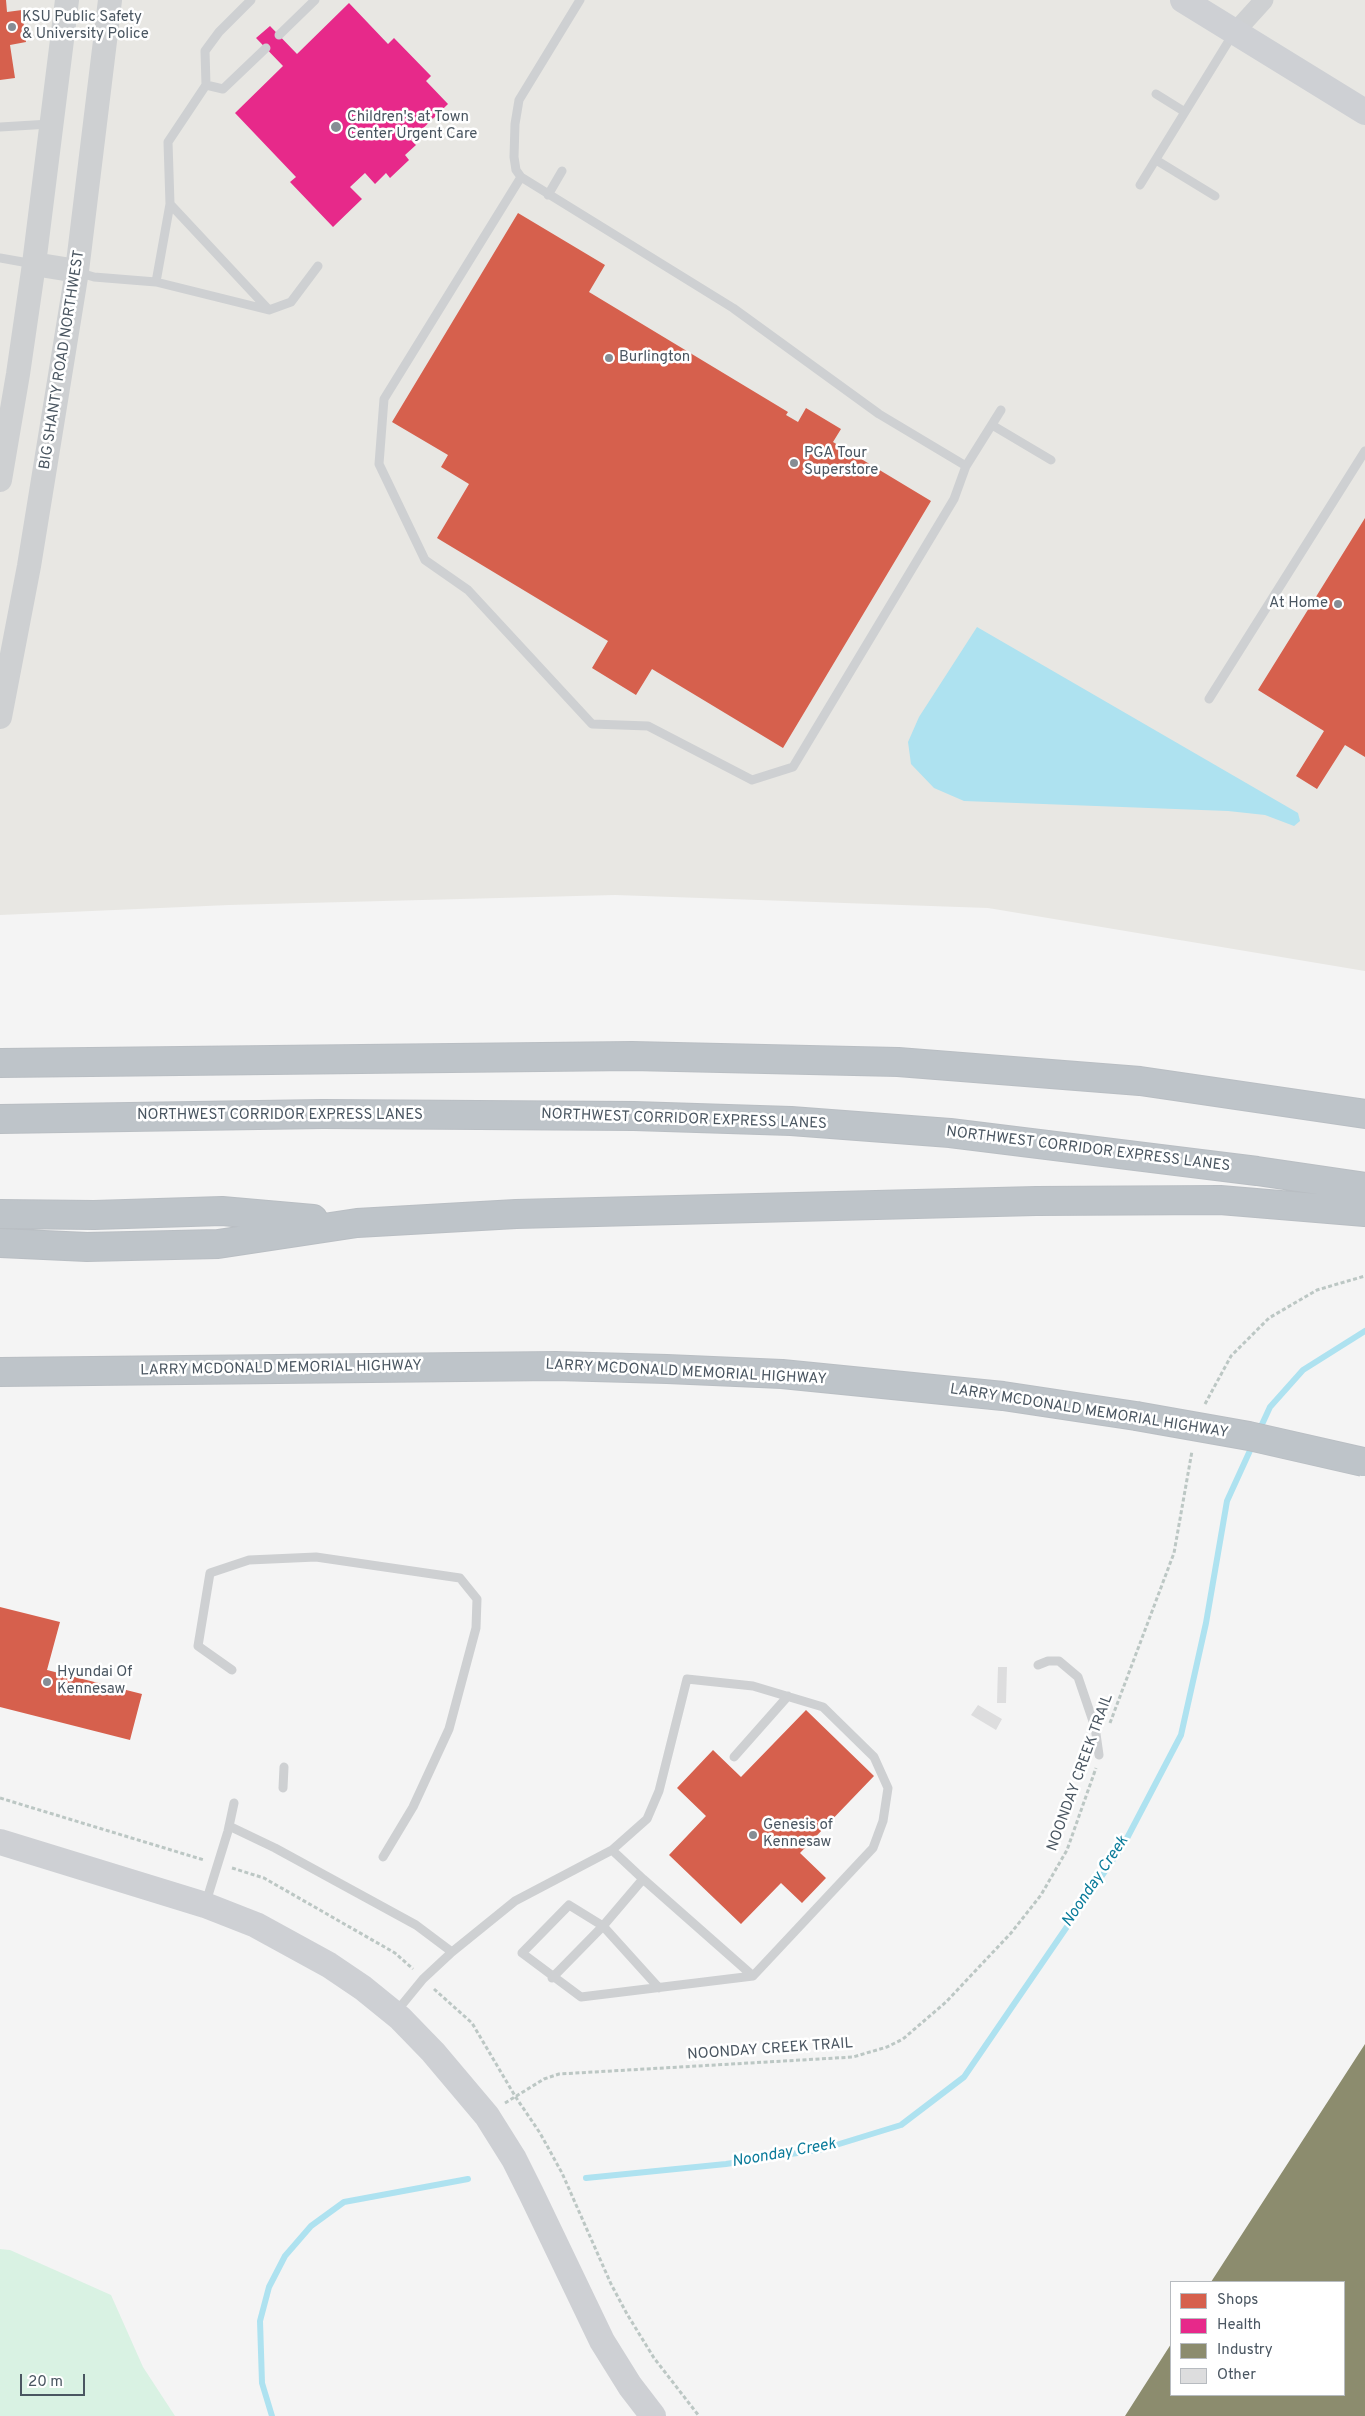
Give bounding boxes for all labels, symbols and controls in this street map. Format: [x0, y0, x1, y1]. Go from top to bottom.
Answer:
place label: KSU Public Safety & University Police [22, 9, 149, 44]
marker: KSU Public Safety & University Police [6, 21, 18, 33]
place label: Children's at Town Center Urgent Care [347, 109, 477, 144]
marker: Children's at Town Center Urgent Care [329, 120, 343, 134]
street label: BIG SHANTY ROAD NORTHWEST [37, 249, 89, 471]
place label: Burlington [619, 349, 690, 367]
marker: Burlington [603, 352, 615, 364]
place label: PGA Tour Superstore [804, 445, 878, 480]
marker: PGA Tour Superstore [788, 457, 800, 469]
place label: At Home [1269, 595, 1328, 613]
marker: At Home [1332, 598, 1344, 610]
street label: NORTHWEST CORRIDOR EXPRESS LANES [541, 1106, 827, 1134]
street label: NORTHWEST CORRIDOR EXPRESS LANES [137, 1107, 423, 1125]
street label: NORTHWEST CORRIDOR EXPRESS LANES [945, 1124, 1231, 1176]
street label: LARRY MCDONALD MEMORIAL HIGHWAY [545, 1357, 827, 1389]
street label: LARRY MCDONALD MEMORIAL HIGHWAY [140, 1358, 422, 1380]
street label: LARRY MCDONALD MEMORIAL HIGHWAY [948, 1381, 1230, 1443]
place label: Hyundai Of Kennesaw [57, 1664, 132, 1699]
marker: Hyundai Of Kennesaw [41, 1676, 53, 1688]
street label: NOONDAY CREEK TRAIL [1044, 1692, 1118, 1854]
place label: Genesis of Kennesaw [763, 1817, 833, 1852]
marker: Genesis of Kennesaw [747, 1829, 759, 1841]
water label: Noonday Creek [1059, 1833, 1133, 1931]
street label: NOONDAY CREEK TRAIL [687, 2035, 853, 2065]
water label: Noonday Creek [730, 2135, 838, 2173]
legend [1170, 2281, 1345, 2396]
text: Shops [1217, 2291, 1258, 2310]
text: Health [1217, 2316, 1261, 2335]
text: Industry [1217, 2341, 1273, 2360]
scale bar [22, 2364, 88, 2396]
text: Other [1217, 2366, 1256, 2385]
text: 20 m [28, 2373, 63, 2392]

